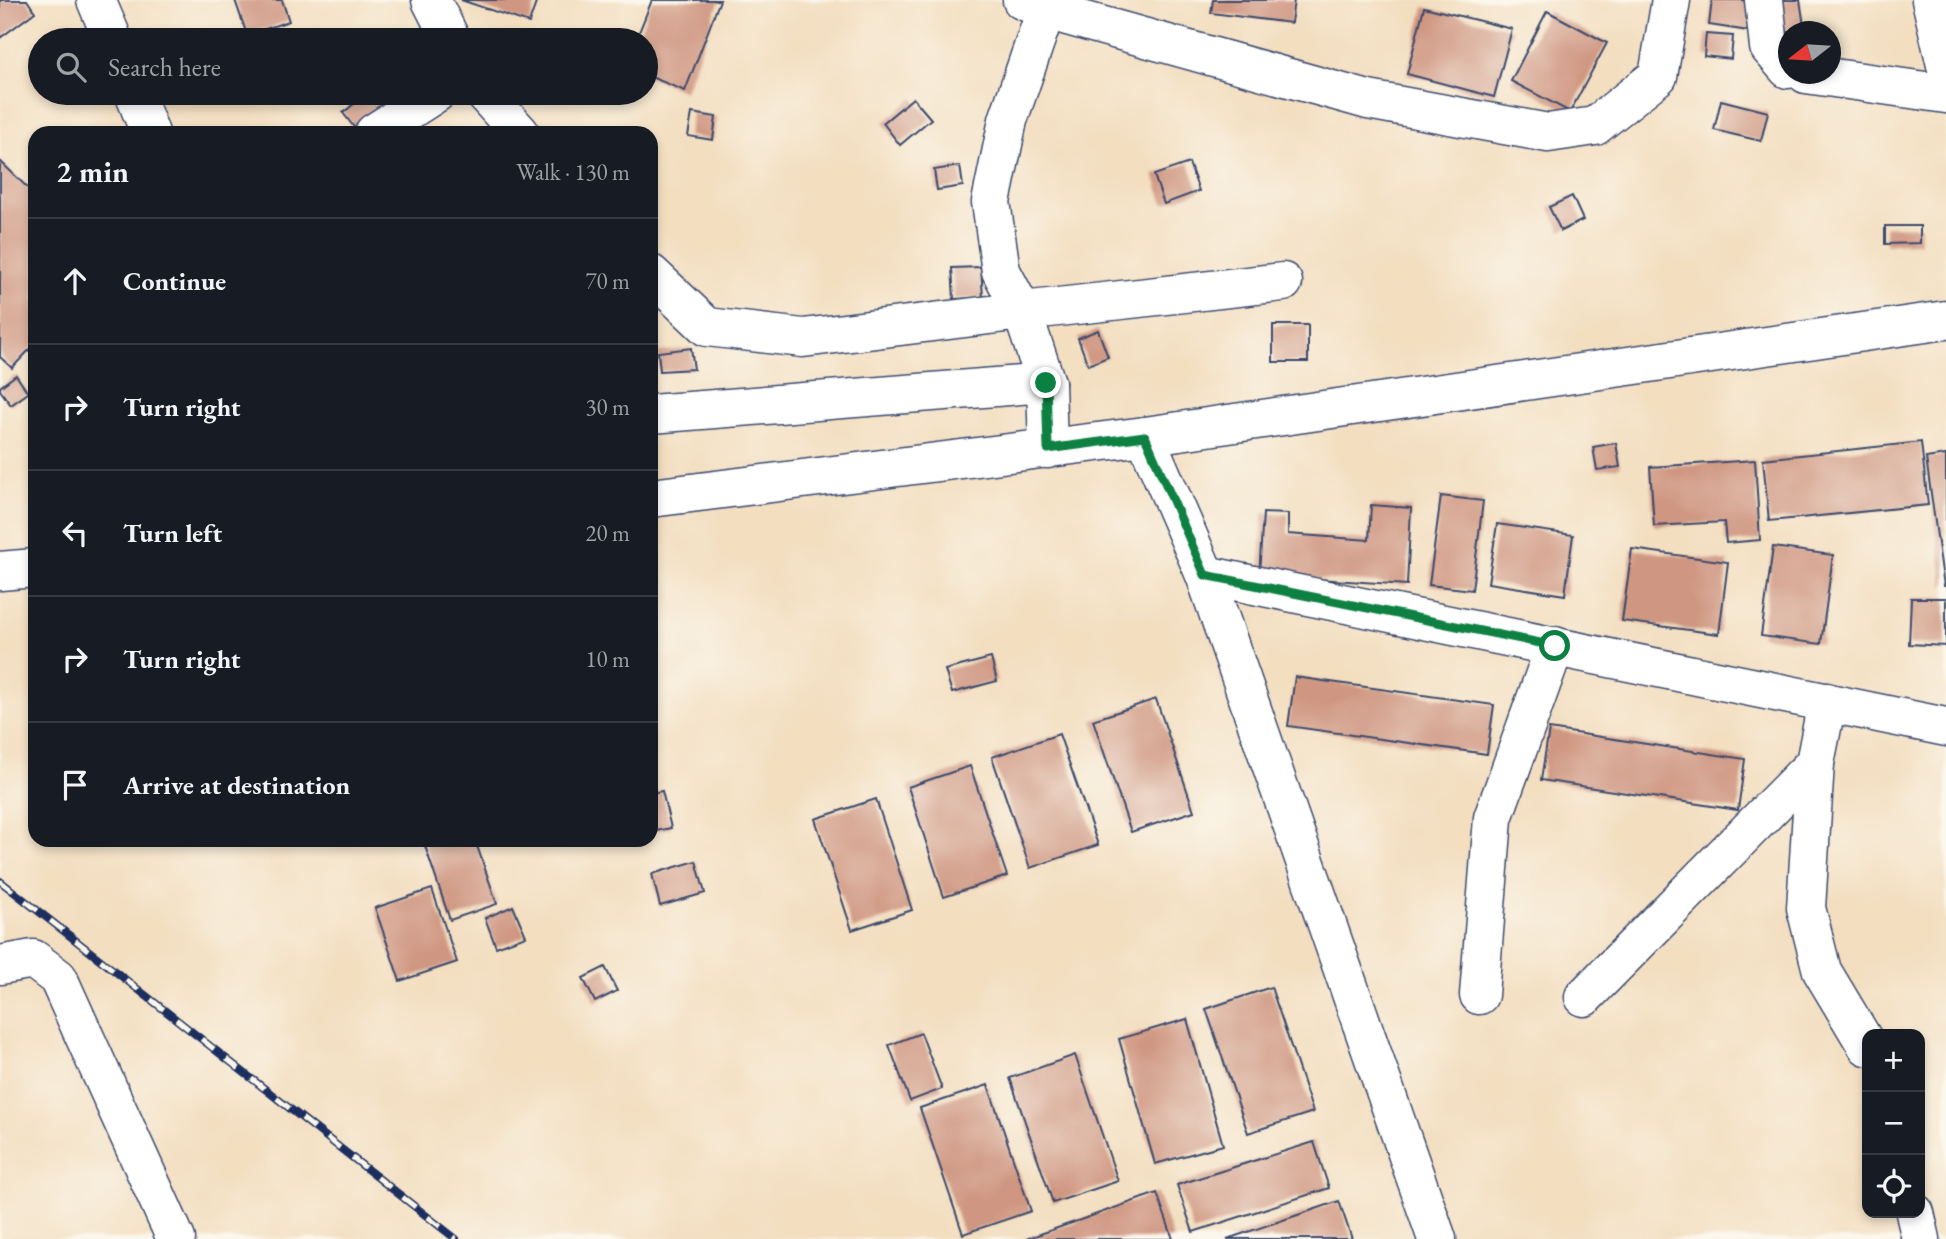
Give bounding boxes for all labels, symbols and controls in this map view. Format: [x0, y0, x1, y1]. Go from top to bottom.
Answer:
north arrow [1778, 21, 1841, 84]
search box [28, 28, 658, 105]
icon: search [52, 48, 90, 86]
text: Search here [108, 50, 221, 84]
text: 2 min [56, 152, 129, 191]
text: Walk · 130 m [516, 157, 630, 187]
icon: ahead [56, 262, 94, 300]
text: Continue [123, 264, 226, 298]
text: 70 m [585, 266, 630, 296]
route end [1030, 367, 1061, 398]
icon: right [56, 388, 94, 426]
text: Turn right [123, 390, 241, 424]
text: 30 m [585, 392, 630, 422]
icon: left [56, 514, 94, 552]
text: Turn left [123, 516, 222, 550]
text: 20 m [585, 518, 630, 548]
route start [1539, 630, 1570, 661]
icon: right [56, 640, 94, 678]
text: Turn right [123, 642, 241, 676]
text: 10 m [585, 644, 630, 674]
icon: arrive [56, 766, 94, 804]
text: Arrive at destination [123, 768, 350, 802]
map controls [1862, 1029, 1925, 1218]
button: + [1862, 1029, 1925, 1092]
button: − [1862, 1092, 1925, 1155]
button: locate [1862, 1155, 1925, 1218]

